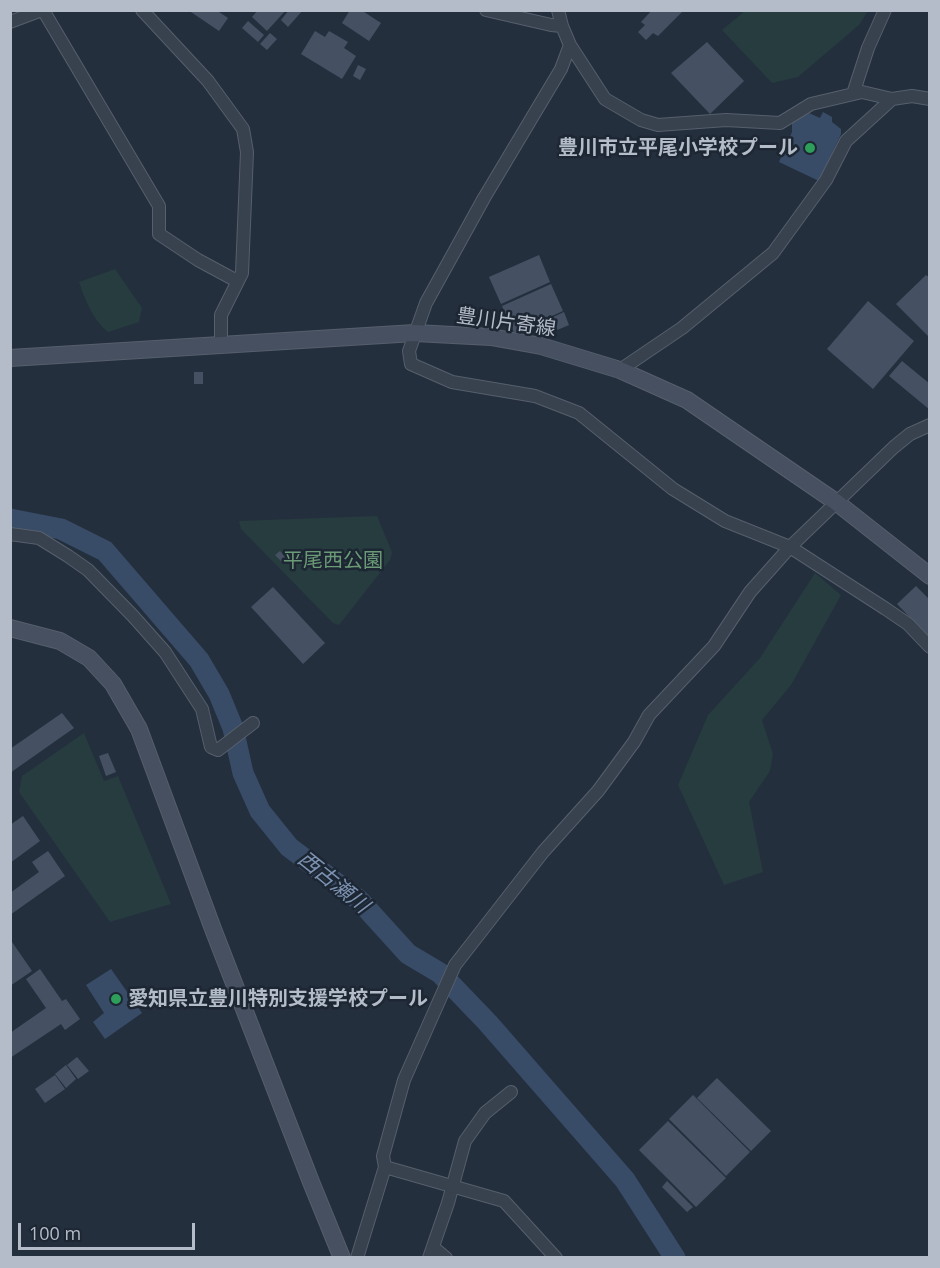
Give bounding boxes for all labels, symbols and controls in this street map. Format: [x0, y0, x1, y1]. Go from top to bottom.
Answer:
place label: 豊川市立平尾小学校プール [558, 136, 798, 160]
marker: 豊川市立平尾小学校プール [803, 141, 817, 155]
street label: 豊川片寄線 [455, 304, 557, 342]
park label: 平尾西公園 [283, 549, 383, 573]
water label: 西古瀬川 [292, 847, 374, 919]
place label: 愛知県立豊川特別支援学校プール [128, 987, 428, 1011]
marker: 愛知県立豊川特別支援学校プール [109, 992, 123, 1006]
scale bar [21, 1211, 198, 1249]
text: 100 m [29, 1221, 81, 1245]

